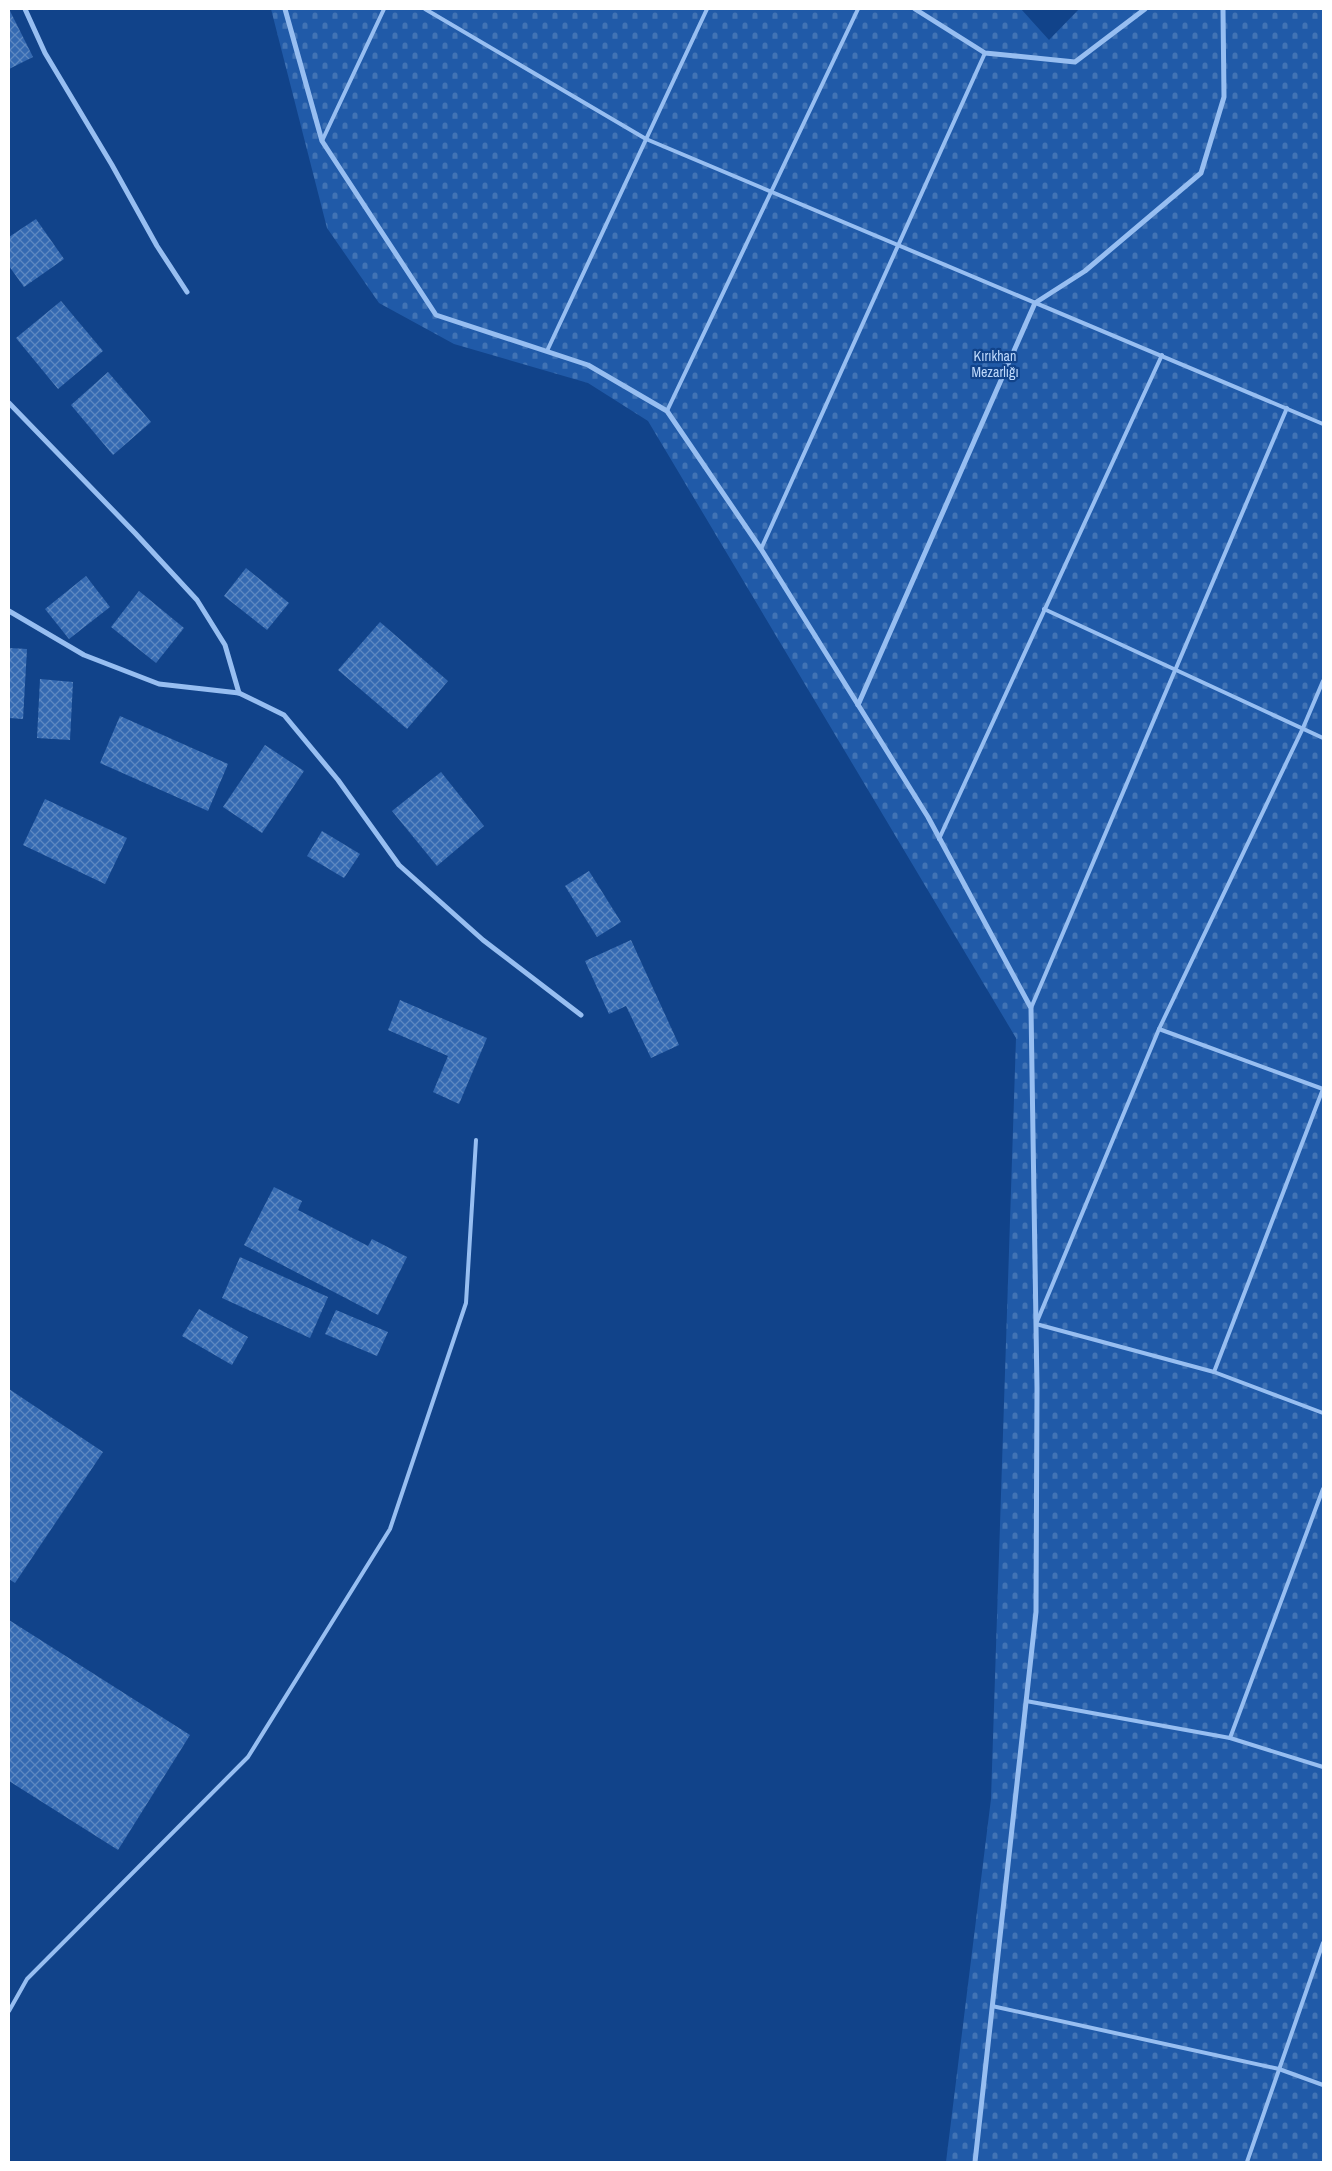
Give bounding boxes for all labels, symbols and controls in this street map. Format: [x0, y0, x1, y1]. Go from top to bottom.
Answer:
park label: Kırıkhan Mezarlığı [971, 347, 1019, 381]

